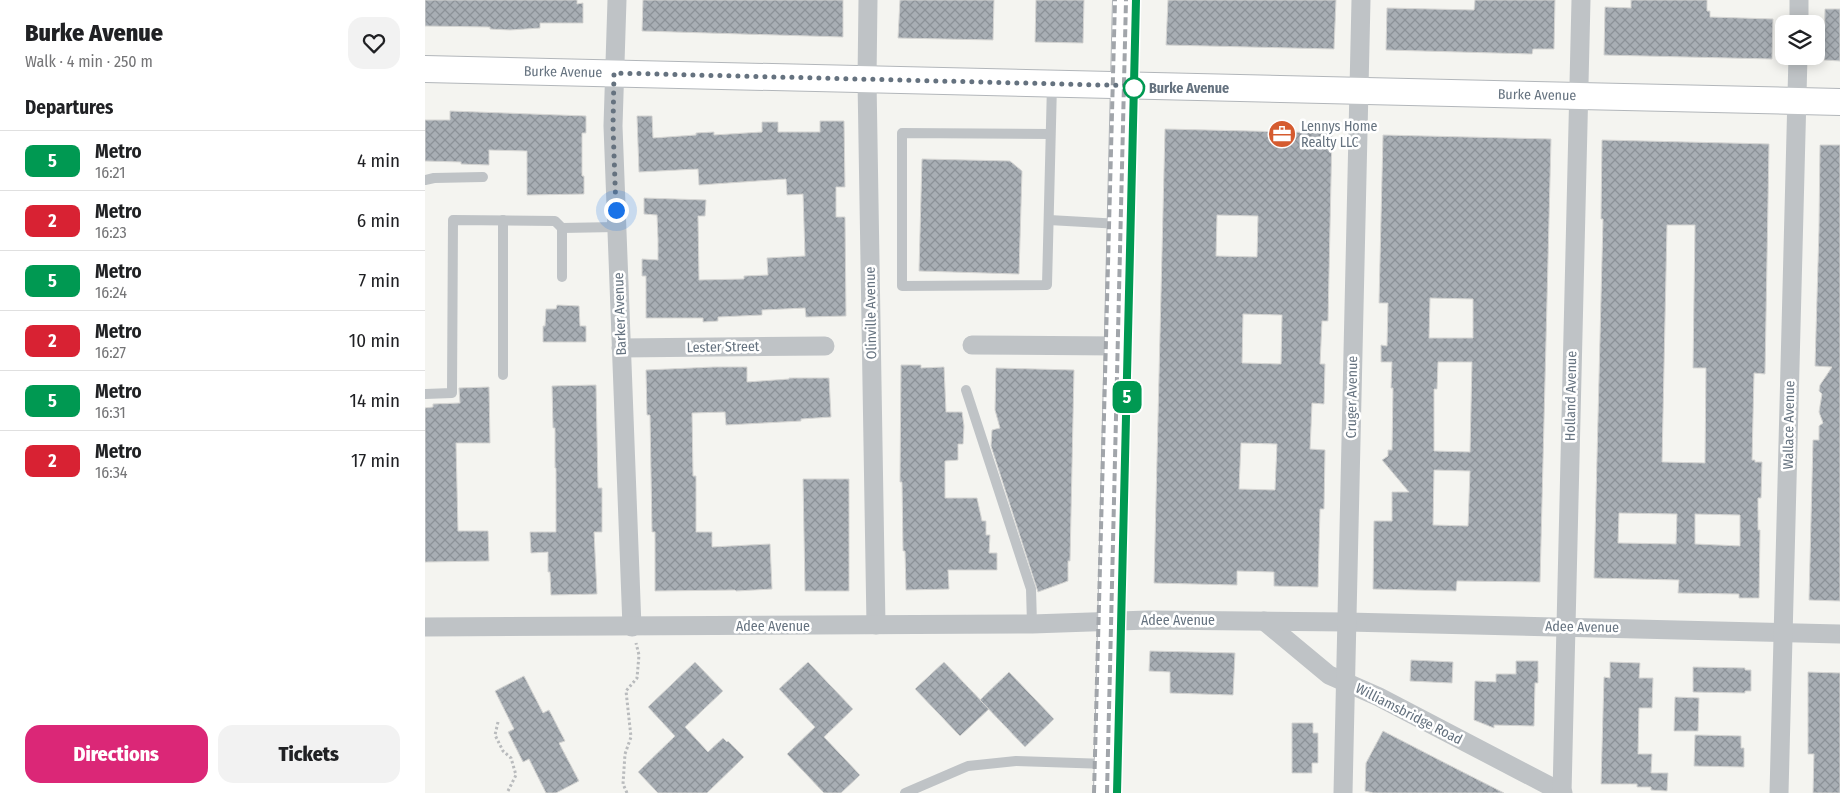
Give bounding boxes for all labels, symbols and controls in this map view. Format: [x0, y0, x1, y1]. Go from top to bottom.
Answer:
map controls [1775, 15, 1825, 65]
button: layers [1775, 15, 1825, 65]
button: heart [348, 17, 400, 69]
text: Burke Avenue [25, 19, 163, 47]
text: Walk · 4 min · 250 m [25, 52, 153, 71]
street label: Burke Avenue [524, 63, 602, 81]
marker: Burke Avenue [1123, 77, 1145, 99]
place label: Burke Avenue [1149, 80, 1229, 97]
street label: Burke Avenue [1498, 86, 1576, 104]
text: Departures [25, 96, 113, 119]
place label: Lennys Home Realty LLC [1301, 118, 1377, 151]
office icon: Lennys Home Realty LLC [1267, 119, 1297, 149]
text: Metro [95, 140, 142, 163]
text: 4 min [357, 149, 400, 172]
text: 5 [48, 150, 57, 172]
text: 16:21 [95, 163, 126, 182]
your location [604, 198, 629, 223]
text: Metro [95, 200, 142, 223]
text: 6 min [357, 209, 400, 232]
text: 2 [48, 210, 57, 232]
text: 16:23 [95, 223, 127, 242]
text: Metro [95, 260, 142, 283]
street label: Olinville Avenue [862, 266, 880, 359]
text: 7 min [358, 269, 400, 292]
text: 5 [48, 270, 57, 292]
street label: Barker Avenue [610, 272, 630, 356]
text: 16:24 [95, 283, 127, 302]
text: Metro [95, 320, 142, 343]
text: 10 min [349, 329, 400, 352]
text: 2 [48, 330, 57, 352]
street label: Lester Street [687, 338, 760, 356]
text: 16:27 [95, 343, 126, 362]
street label: Holland Avenue [1562, 351, 1580, 441]
street label: Cruger Avenue [1343, 355, 1361, 438]
text: Metro [95, 380, 142, 403]
street label: Wallace Avenue [1780, 380, 1798, 470]
line badge: 5 [1111, 381, 1143, 413]
text: 5 [1123, 386, 1131, 408]
text: 14 min [350, 389, 400, 412]
text: 5 [48, 390, 57, 412]
text: 16:31 [95, 403, 126, 422]
text: Metro [95, 440, 142, 463]
text: 17 min [351, 449, 400, 472]
text: 2 [48, 450, 57, 472]
text: 16:34 [95, 463, 128, 482]
street label: Adee Avenue [1141, 612, 1215, 629]
street label: Adee Avenue [736, 618, 810, 635]
street label: Adee Avenue [1545, 618, 1619, 636]
street label: Williamsbridge Road [1353, 680, 1465, 748]
button: Directions [25, 725, 208, 783]
button: Tickets [218, 725, 400, 783]

